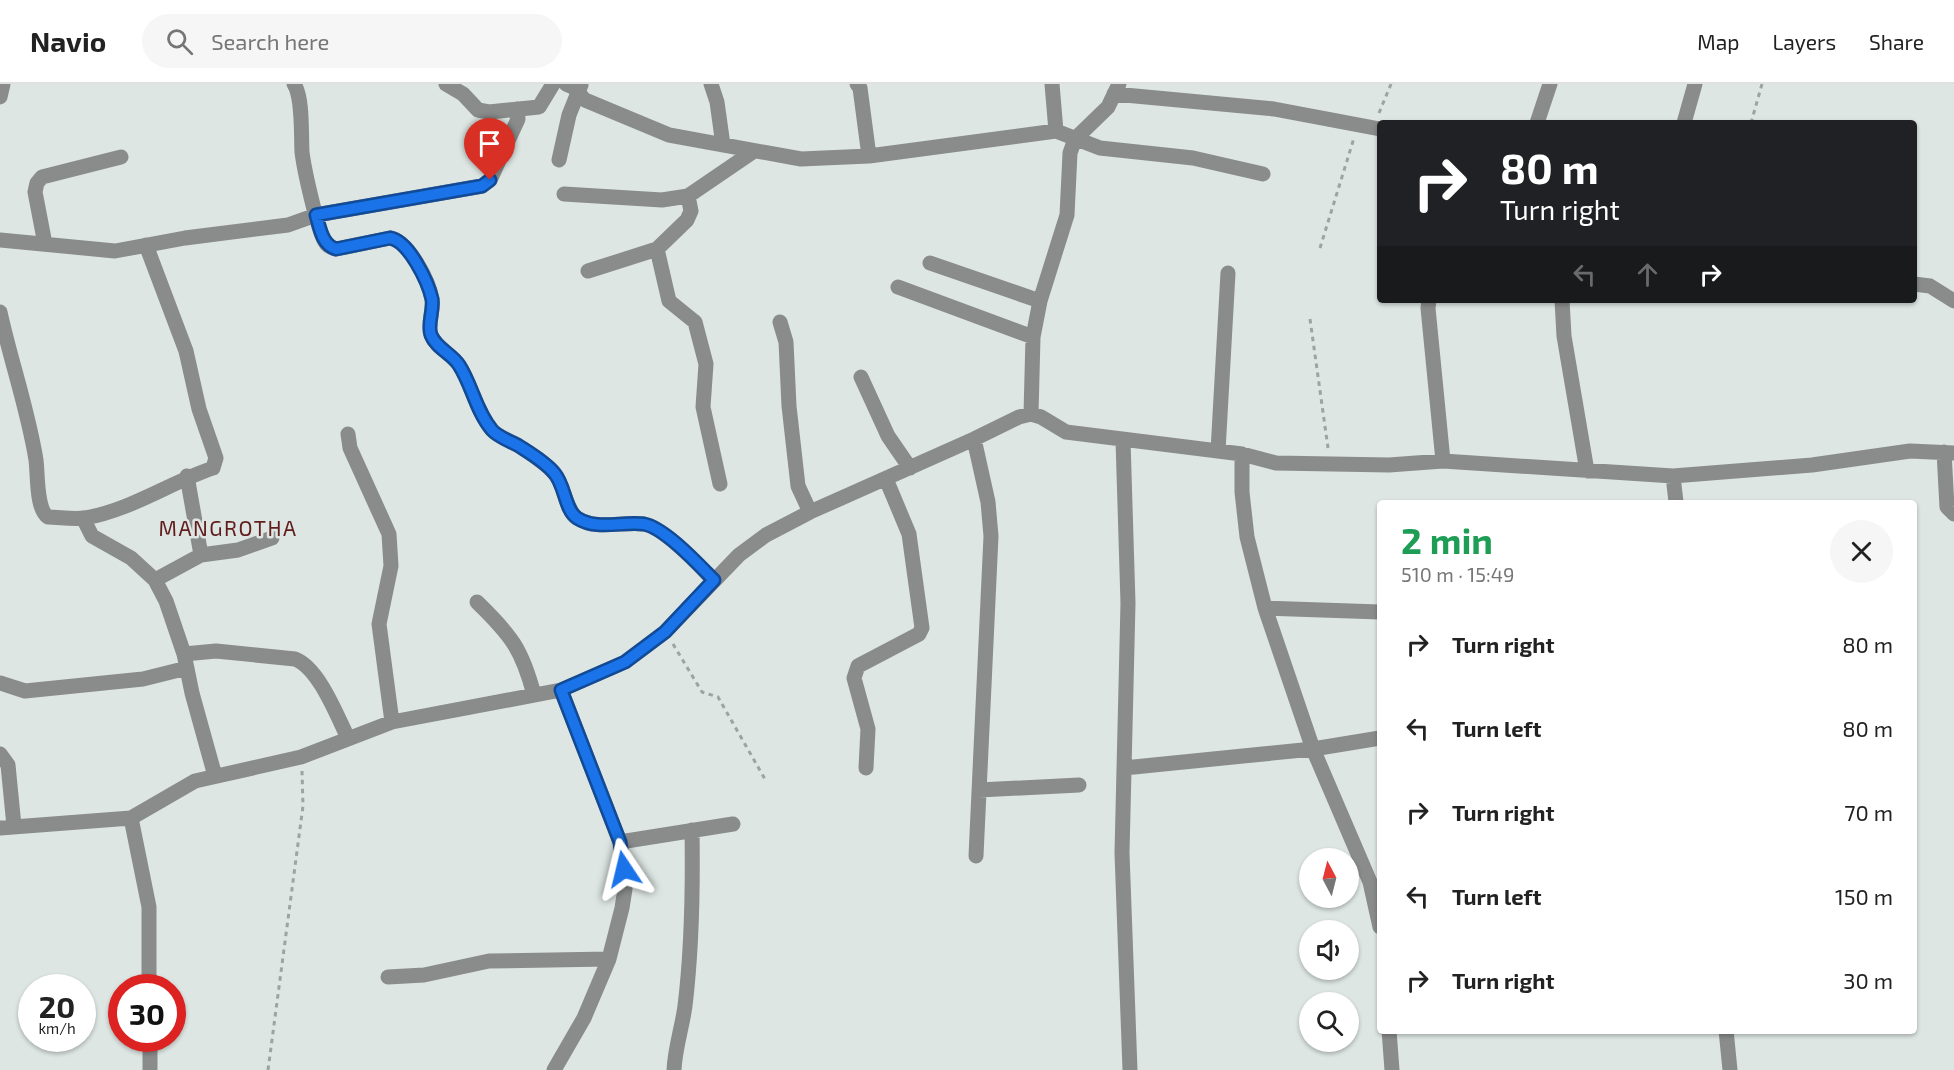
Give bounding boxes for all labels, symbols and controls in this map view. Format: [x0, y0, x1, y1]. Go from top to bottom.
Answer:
search box [142, 14, 562, 68]
text: Navio [30, 24, 106, 58]
icon: search [163, 25, 196, 58]
text: Search here [211, 28, 329, 54]
text: Map [1697, 29, 1739, 54]
text: Layers [1772, 29, 1836, 54]
text: Share [1869, 29, 1924, 54]
pin [464, 118, 515, 180]
icon: arrive [473, 127, 506, 160]
text: 80 m [1500, 142, 1599, 192]
icon: right [1401, 144, 1479, 222]
text: Turn right [1500, 193, 1620, 225]
icon: left [1568, 258, 1601, 291]
icon: ahead [1631, 258, 1664, 291]
icon: right [1694, 258, 1727, 291]
district label: MANGROTHA [159, 515, 297, 540]
text: 2 min [1401, 518, 1493, 561]
button: close [1830, 520, 1893, 583]
text: 510 m · 15:49 [1401, 562, 1515, 586]
icon: right [1401, 628, 1434, 661]
text: Turn right [1452, 631, 1554, 657]
text: 80 m [1842, 631, 1893, 657]
icon: left [1401, 712, 1434, 745]
text: Turn left [1452, 715, 1541, 741]
text: 80 m [1842, 715, 1893, 741]
icon: right [1401, 796, 1434, 829]
text: Turn right [1452, 799, 1554, 825]
text: 70 m [1844, 799, 1893, 825]
position arrow [592, 837, 656, 901]
north arrow [1299, 848, 1359, 908]
map controls [1299, 848, 1359, 1052]
icon: left [1401, 880, 1434, 913]
text: Turn left [1452, 883, 1541, 909]
text: 150 m [1835, 883, 1893, 909]
button: sound [1299, 920, 1359, 980]
icon: right [1401, 964, 1434, 997]
text: Turn right [1452, 967, 1554, 993]
text: 30 m [1843, 967, 1893, 993]
speed limit sign: 30 [108, 974, 186, 1052]
text: 20 [39, 988, 75, 1024]
button: search [1299, 992, 1359, 1052]
text: km/h [38, 1019, 76, 1037]

